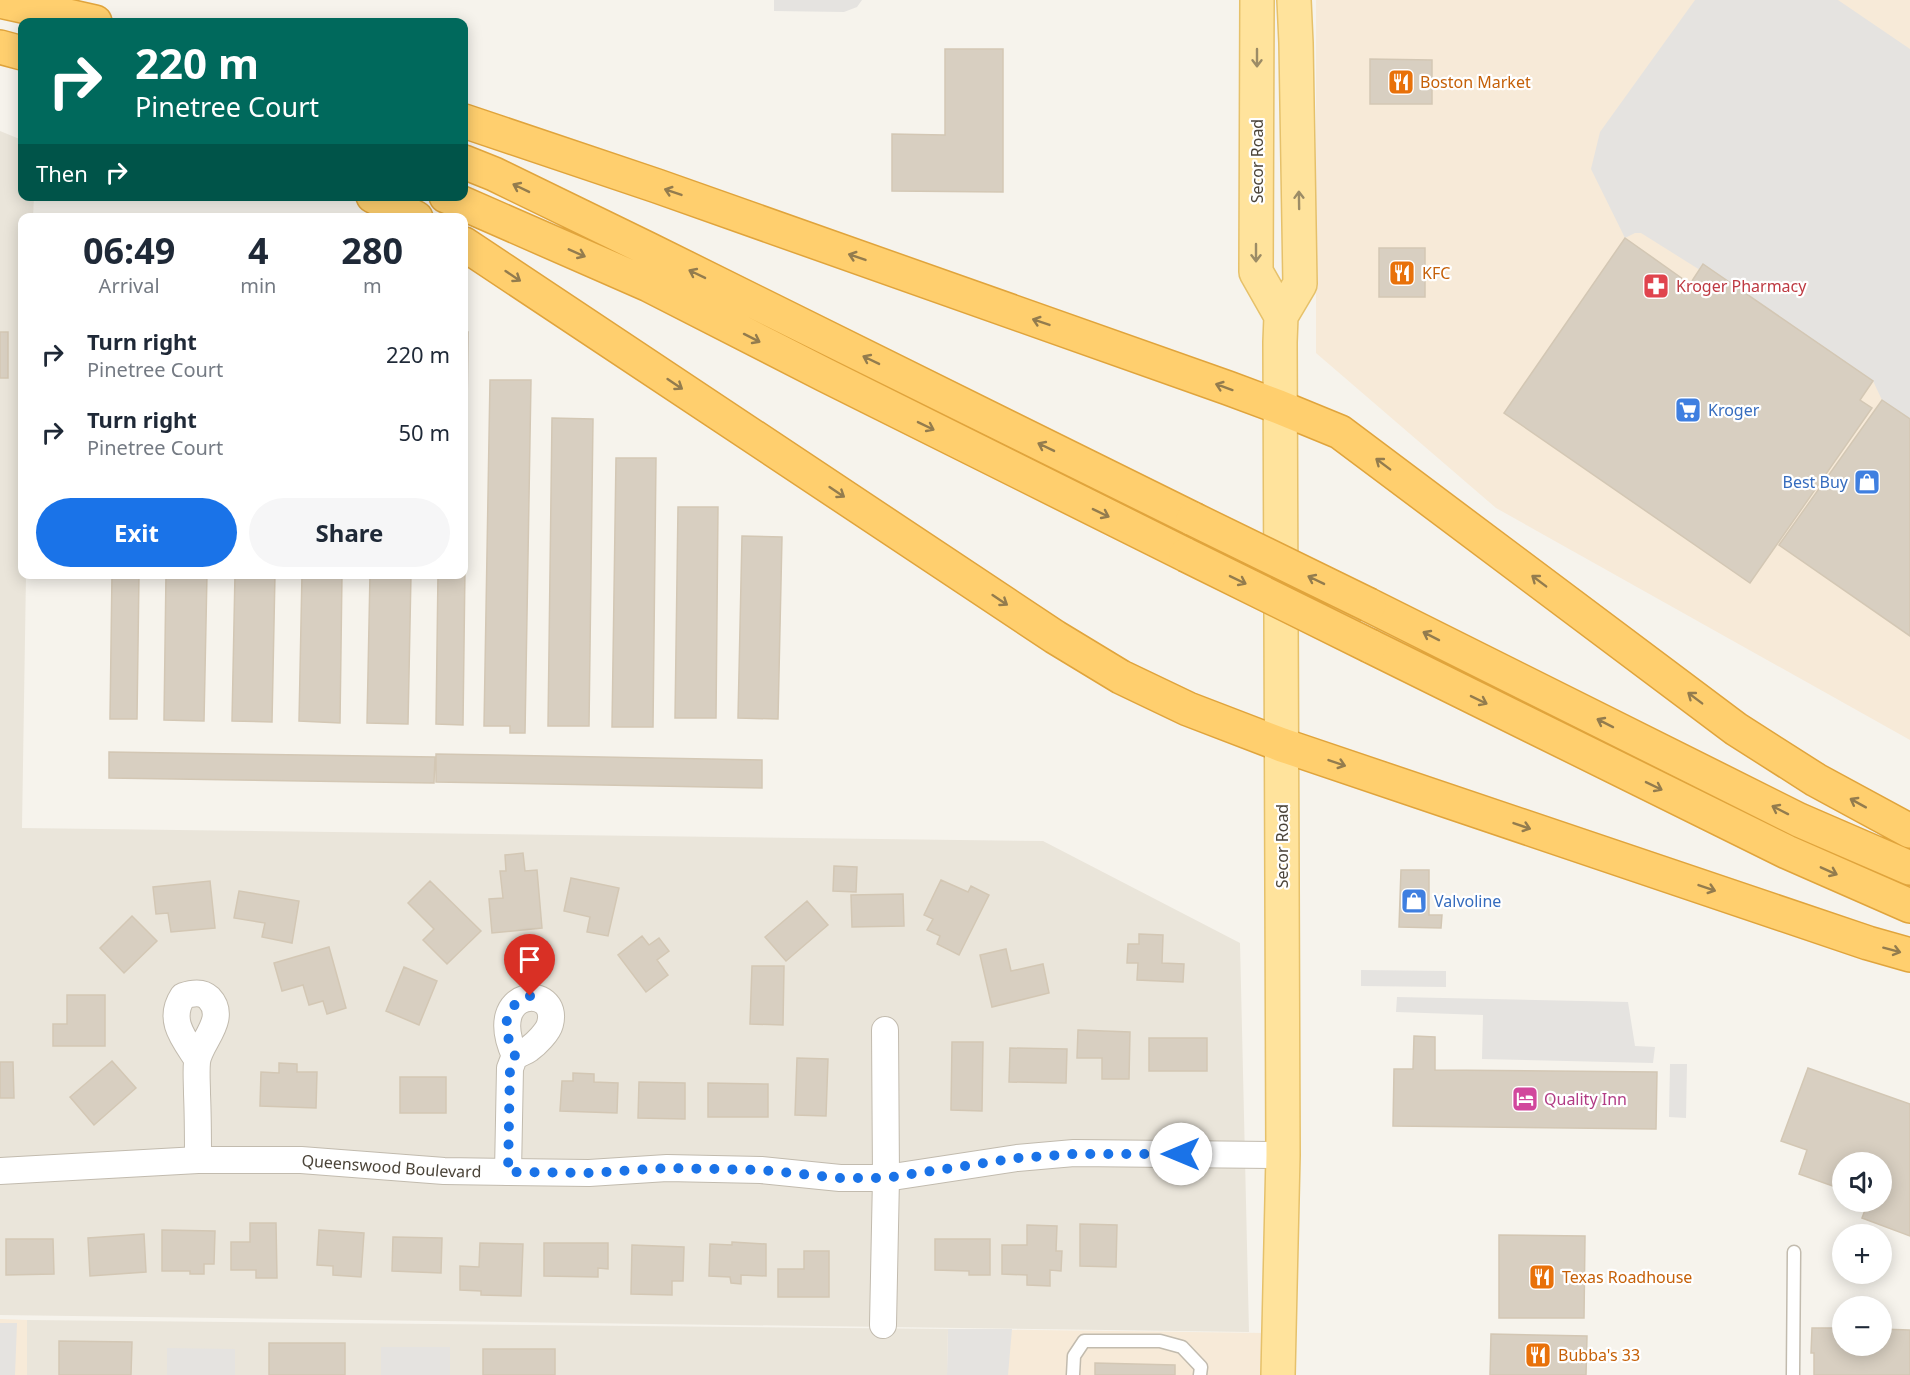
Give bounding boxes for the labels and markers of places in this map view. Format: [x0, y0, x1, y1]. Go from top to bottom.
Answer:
restaurant icon: Boston Market [1386, 67, 1416, 97]
place label: Boston Market [1420, 71, 1531, 93]
restaurant icon: KFC [1387, 258, 1417, 288]
place label: KFC [1422, 262, 1450, 284]
pharmacy icon: Kroger Pharmacy [1641, 271, 1671, 301]
place label: Kroger Pharmacy [1676, 275, 1807, 297]
supermarket icon: Kroger [1673, 395, 1703, 425]
place label: Kroger [1708, 399, 1760, 421]
shop icon: Best Buy [1852, 467, 1882, 497]
place label: Best Buy [1783, 471, 1849, 493]
shop icon: Valvoline [1399, 886, 1429, 916]
place label: Valvoline [1434, 890, 1501, 912]
pin [504, 934, 555, 996]
hotel icon: Quality Inn [1510, 1084, 1540, 1114]
place label: Quality Inn [1544, 1088, 1627, 1110]
restaurant icon: Texas Roadhouse [1527, 1262, 1557, 1292]
place label: Texas Roadhouse [1562, 1266, 1692, 1288]
restaurant icon: Bubba's 33 [1523, 1340, 1553, 1370]
place label: Bubba's 33 [1558, 1344, 1640, 1366]

